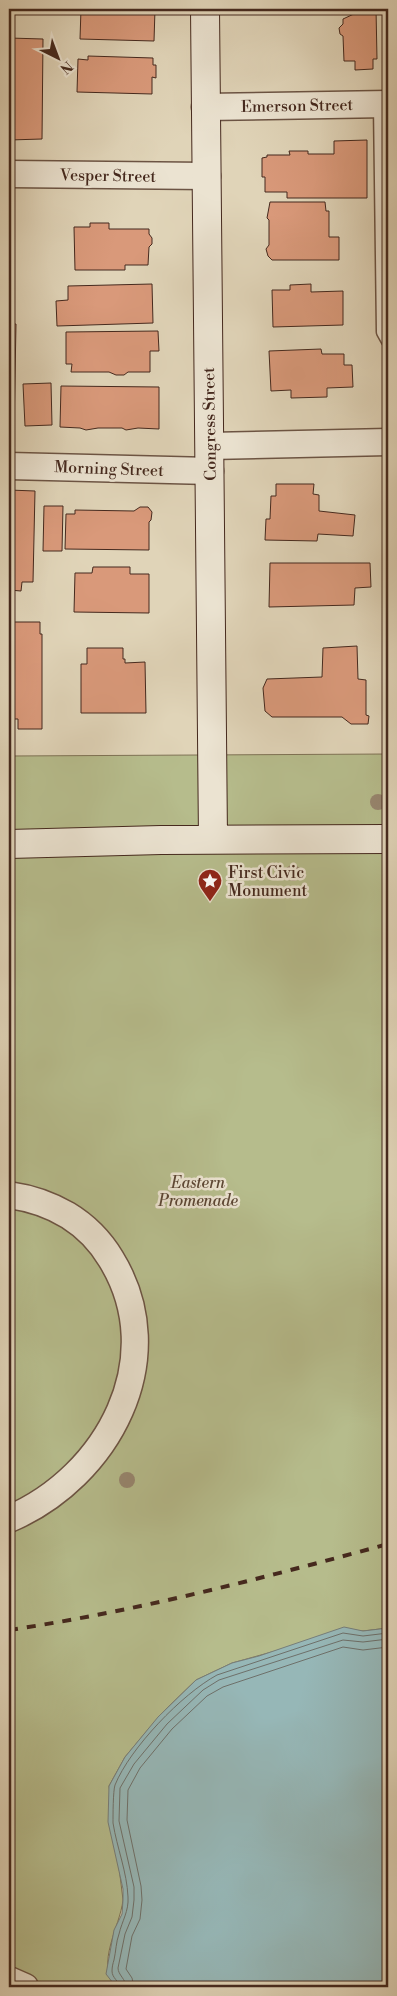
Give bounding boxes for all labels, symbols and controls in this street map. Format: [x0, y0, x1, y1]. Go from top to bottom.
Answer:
north arrow [32, 32, 82, 82]
text: N [56, 57, 76, 77]
street label: Emerson Street [241, 95, 354, 117]
street label: Vesper Street [59, 165, 157, 187]
street label: Congress Street [199, 367, 221, 481]
street label: Morning Street [54, 457, 164, 481]
place label: First Civic Monument [228, 863, 307, 901]
place icon: First Civic Monument [197, 868, 223, 902]
park label: Eastern Promenade [157, 1173, 238, 1211]

